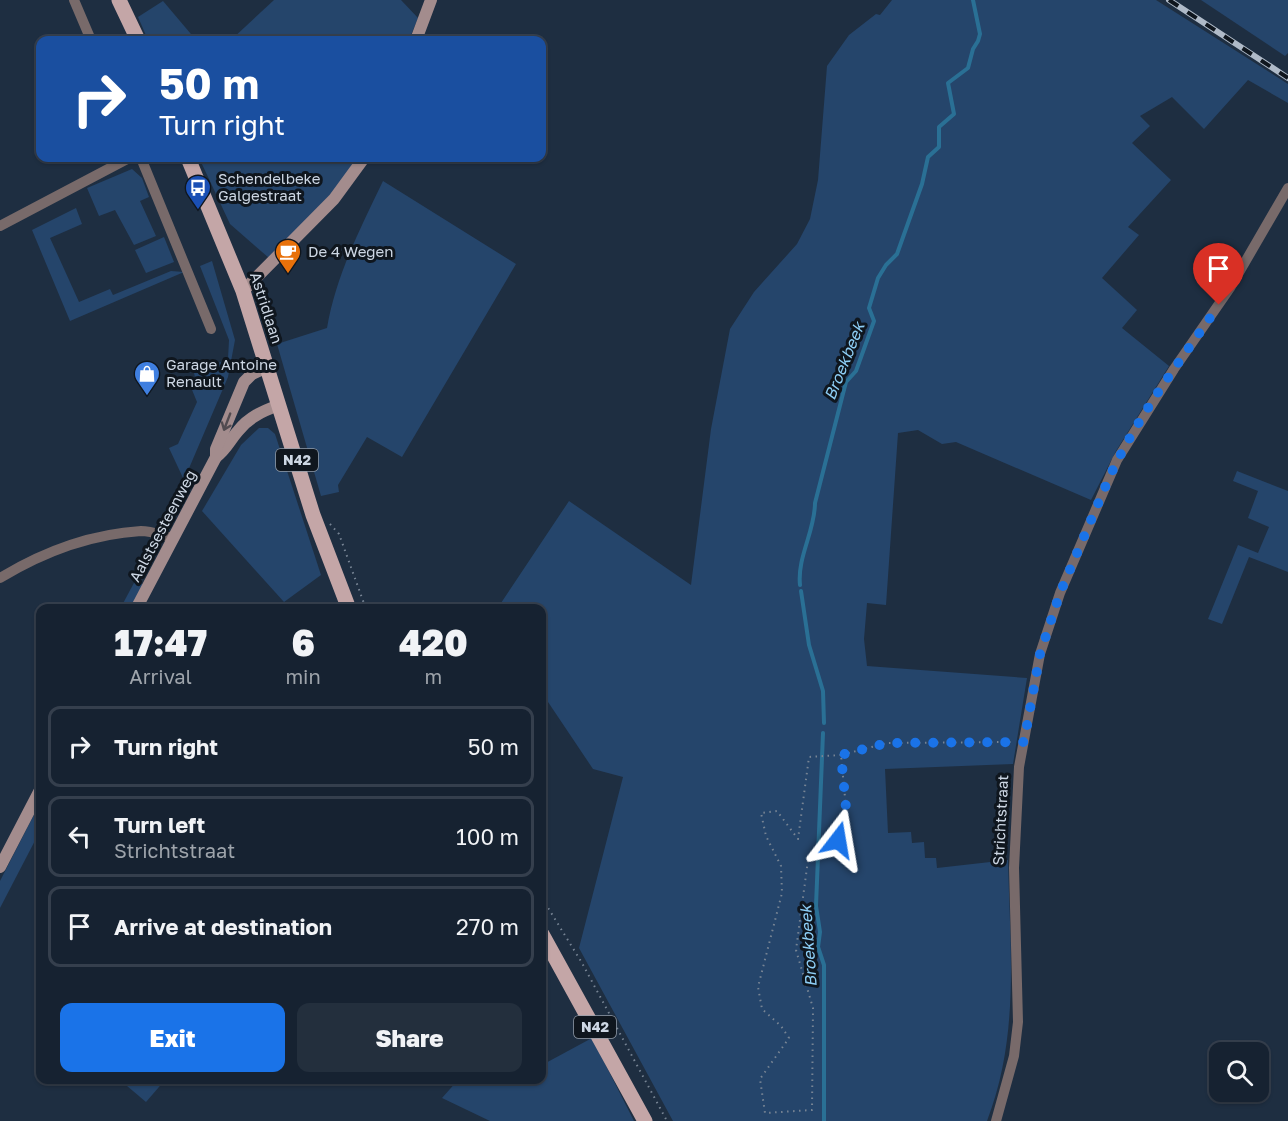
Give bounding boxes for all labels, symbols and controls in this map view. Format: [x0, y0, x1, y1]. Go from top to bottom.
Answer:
text: 50 m [159, 58, 259, 108]
icon: right [60, 60, 138, 138]
text: Turn right [159, 109, 285, 141]
place label: Schendelbeke Galgestraat [218, 169, 321, 204]
bus stop icon: Schendelbeke Galgestraat [183, 173, 213, 211]
cafe icon: De 4 Wegen [273, 237, 303, 275]
place label: De 4 Wegen [308, 242, 394, 260]
pin [1193, 243, 1244, 305]
icon: arrive [1202, 252, 1235, 285]
street label: Astridlaan [247, 270, 287, 346]
water label: Broekbeek [819, 317, 869, 403]
place label: Garage Antoine Renault [166, 355, 277, 390]
shop icon: Garage Antoine Renault [132, 359, 162, 397]
one-way arrow [221, 412, 232, 431]
road number: N42 [276, 449, 318, 471]
street label: Aalstsesteenweg [125, 466, 199, 585]
text: 17:47 [114, 621, 207, 664]
text: 6 [291, 621, 315, 664]
text: 420 [399, 621, 468, 664]
text: Arrival [129, 664, 192, 688]
text: min [285, 664, 321, 688]
text: m [425, 664, 442, 688]
icon: right [63, 730, 96, 763]
text: Turn right [114, 733, 218, 760]
text: 50 m [468, 733, 519, 760]
street label: Strichtstraat [989, 774, 1011, 866]
position arrow [806, 808, 870, 872]
text: Turn left [114, 811, 205, 838]
icon: left [63, 820, 96, 853]
text: 100 m [456, 823, 519, 850]
text: Strichtstraat [114, 838, 235, 862]
water label: Broekbeek [795, 902, 821, 988]
icon: arrive [63, 910, 96, 943]
text: Arrive at destination [114, 913, 332, 940]
text: 270 m [456, 913, 519, 940]
button: Exit [60, 1003, 285, 1072]
button: Share [297, 1003, 522, 1072]
road number: N42 [574, 1016, 616, 1038]
map controls [1209, 1042, 1269, 1102]
button: search [1209, 1042, 1269, 1102]

